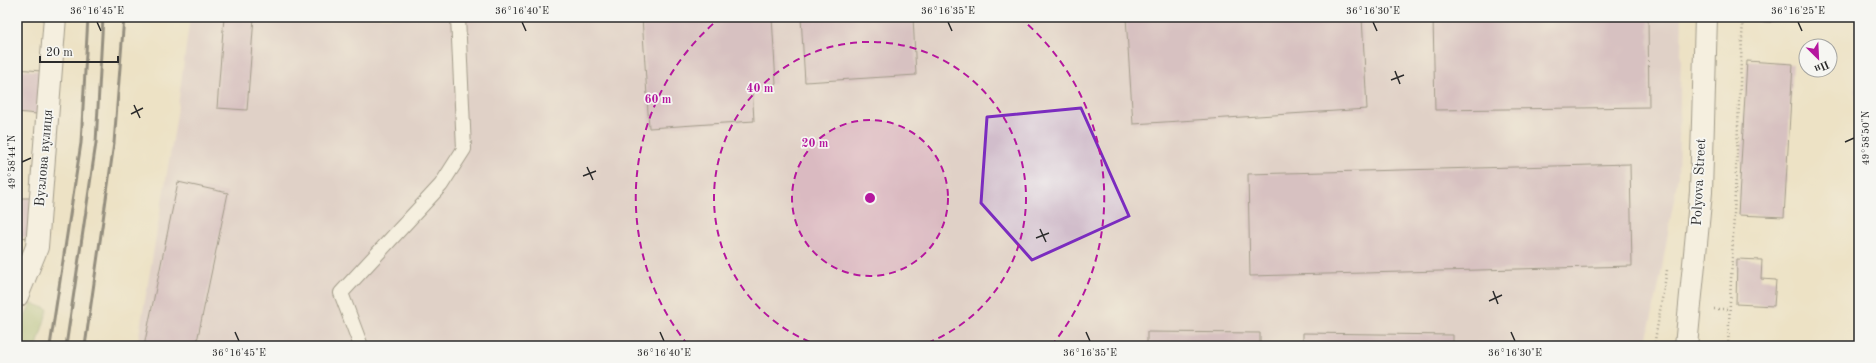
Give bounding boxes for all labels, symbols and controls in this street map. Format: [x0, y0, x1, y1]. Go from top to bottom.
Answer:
text: 36°16'45"E [70, 6, 124, 16]
text: 36°16'40"E [495, 6, 549, 16]
text: 36°16'35"E [921, 6, 975, 16]
text: 36°16'30"E [1346, 6, 1400, 16]
text: 36°16'25"E [1771, 6, 1825, 16]
scale bar [40, 38, 118, 64]
north arrow [1798, 38, 1838, 78]
text: 20 m [46, 47, 73, 59]
text: Пн [1812, 58, 1831, 74]
text: 40 m [747, 83, 774, 95]
text: 60 m [645, 94, 672, 106]
street label: Вузлова вулиця [33, 109, 55, 207]
text: 49°58'50"N [1861, 110, 1871, 165]
text: 49°58'44"N [7, 134, 17, 189]
text: 20 m [802, 138, 829, 150]
street label: Polyova Street [1690, 138, 1708, 226]
centre of rings [863, 191, 877, 205]
text: 36°16'45"E [212, 348, 266, 358]
text: 36°16'40"E [637, 348, 691, 358]
text: 36°16'35"E [1063, 348, 1117, 358]
text: 36°16'30"E [1488, 348, 1542, 358]

